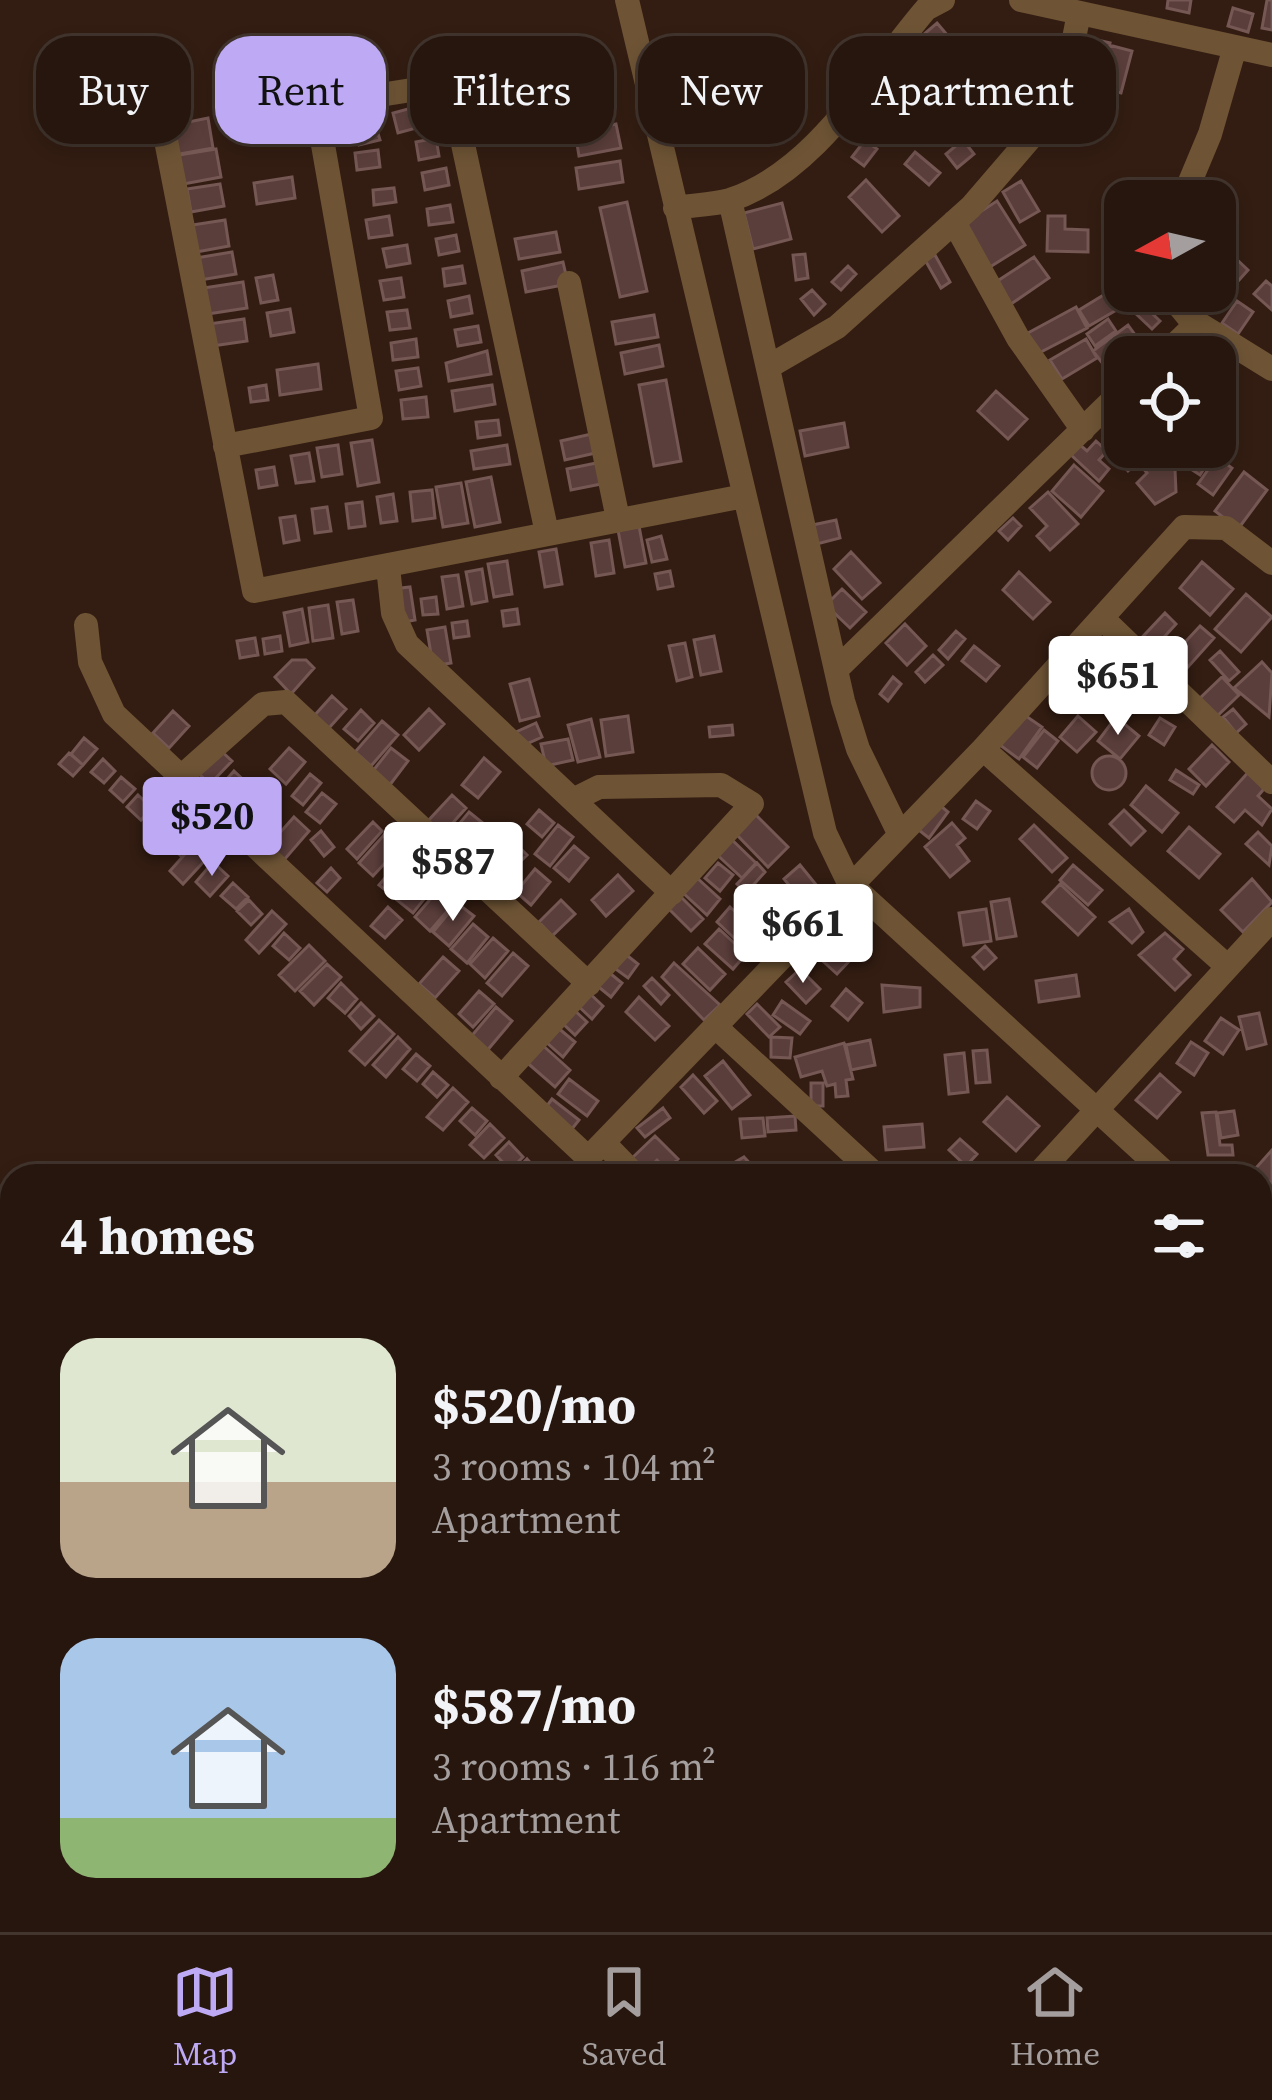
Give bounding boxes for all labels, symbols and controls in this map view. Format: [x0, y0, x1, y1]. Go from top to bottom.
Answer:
chip: Buy [36, 36, 191, 144]
chip: Rent [215, 36, 386, 144]
chip: Filters [410, 36, 614, 144]
chip: New [638, 36, 805, 144]
chip: Apartment [829, 36, 1116, 144]
north arrow [1104, 180, 1236, 312]
map controls [1104, 180, 1236, 468]
button: locate [1104, 336, 1236, 468]
pin: $651 [1047, 636, 1189, 738]
text: $651 [1076, 648, 1160, 701]
pin: $520 [141, 777, 283, 879]
text: $520 [170, 789, 254, 842]
pin: $587 [382, 822, 524, 924]
text: $587 [411, 834, 495, 887]
pin: $661 [732, 884, 874, 986]
text: $661 [761, 896, 845, 949]
text: 4 homes [60, 1201, 255, 1271]
icon: filters [1146, 1203, 1212, 1269]
text: $520/mo [432, 1370, 636, 1440]
icon: home [156, 1386, 300, 1530]
text: 3 rooms · 104 m² [432, 1440, 716, 1493]
text: Apartment [432, 1493, 620, 1546]
text: $587/mo [432, 1670, 636, 1740]
icon: home [156, 1686, 300, 1830]
text: 3 rooms · 116 m² [432, 1740, 716, 1793]
text: Apartment [432, 1793, 620, 1846]
tab: Map [172, 1959, 238, 2076]
tab: Saved [582, 1959, 666, 2076]
tab: Home [1010, 1959, 1100, 2076]

